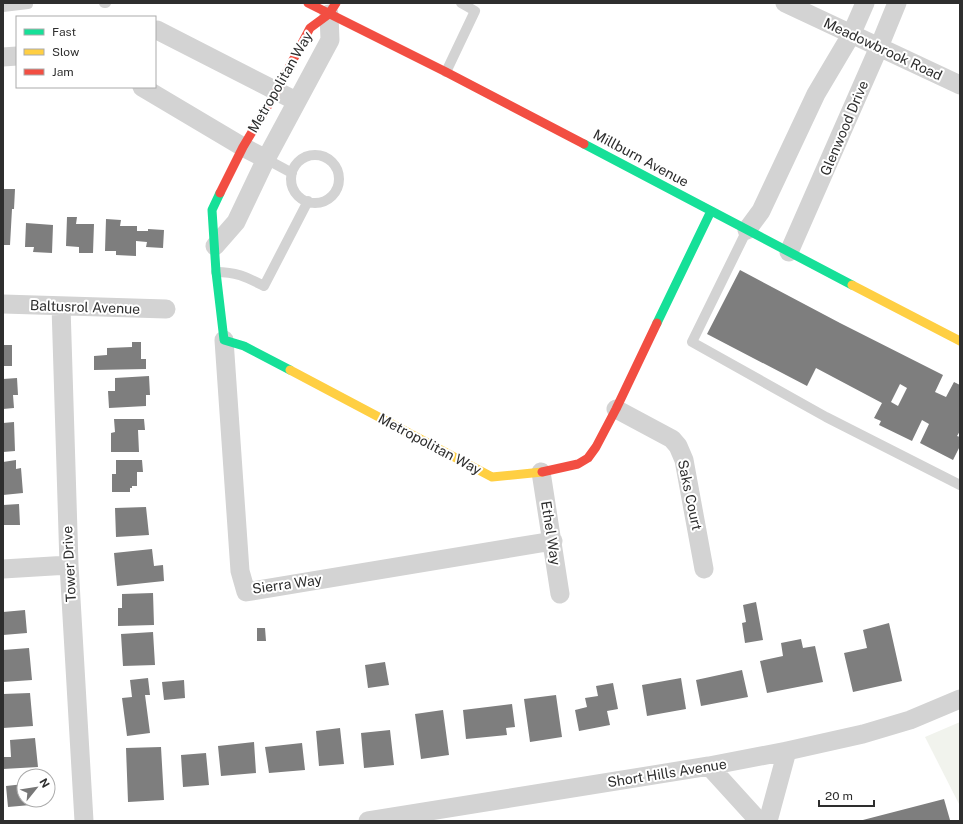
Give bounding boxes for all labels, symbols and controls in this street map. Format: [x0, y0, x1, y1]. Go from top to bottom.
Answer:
street label: Meadowbrook Road [821, 15, 945, 83]
legend [16, 16, 156, 88]
text: Fast [52, 25, 77, 39]
street label: Metropolitan Way [244, 28, 316, 136]
text: Slow [52, 45, 80, 59]
text: Jam [52, 65, 74, 79]
street label: Glenwood Drive [817, 78, 871, 178]
street label: Millburn Avenue [591, 126, 691, 190]
street label: Baltusrol Avenue [30, 297, 141, 317]
street label: Metropolitan Way [376, 410, 485, 478]
street label: Saks Court [675, 458, 705, 532]
street label: Ethel Way [538, 500, 564, 567]
street label: Tower Drive [59, 525, 79, 602]
street label: Sierra Way [251, 571, 323, 597]
street label: Short Hills Avenue [606, 756, 728, 790]
north arrow [16, 768, 56, 808]
text: N [37, 776, 52, 790]
scale bar [819, 782, 874, 808]
text: 20 m [825, 789, 853, 803]

